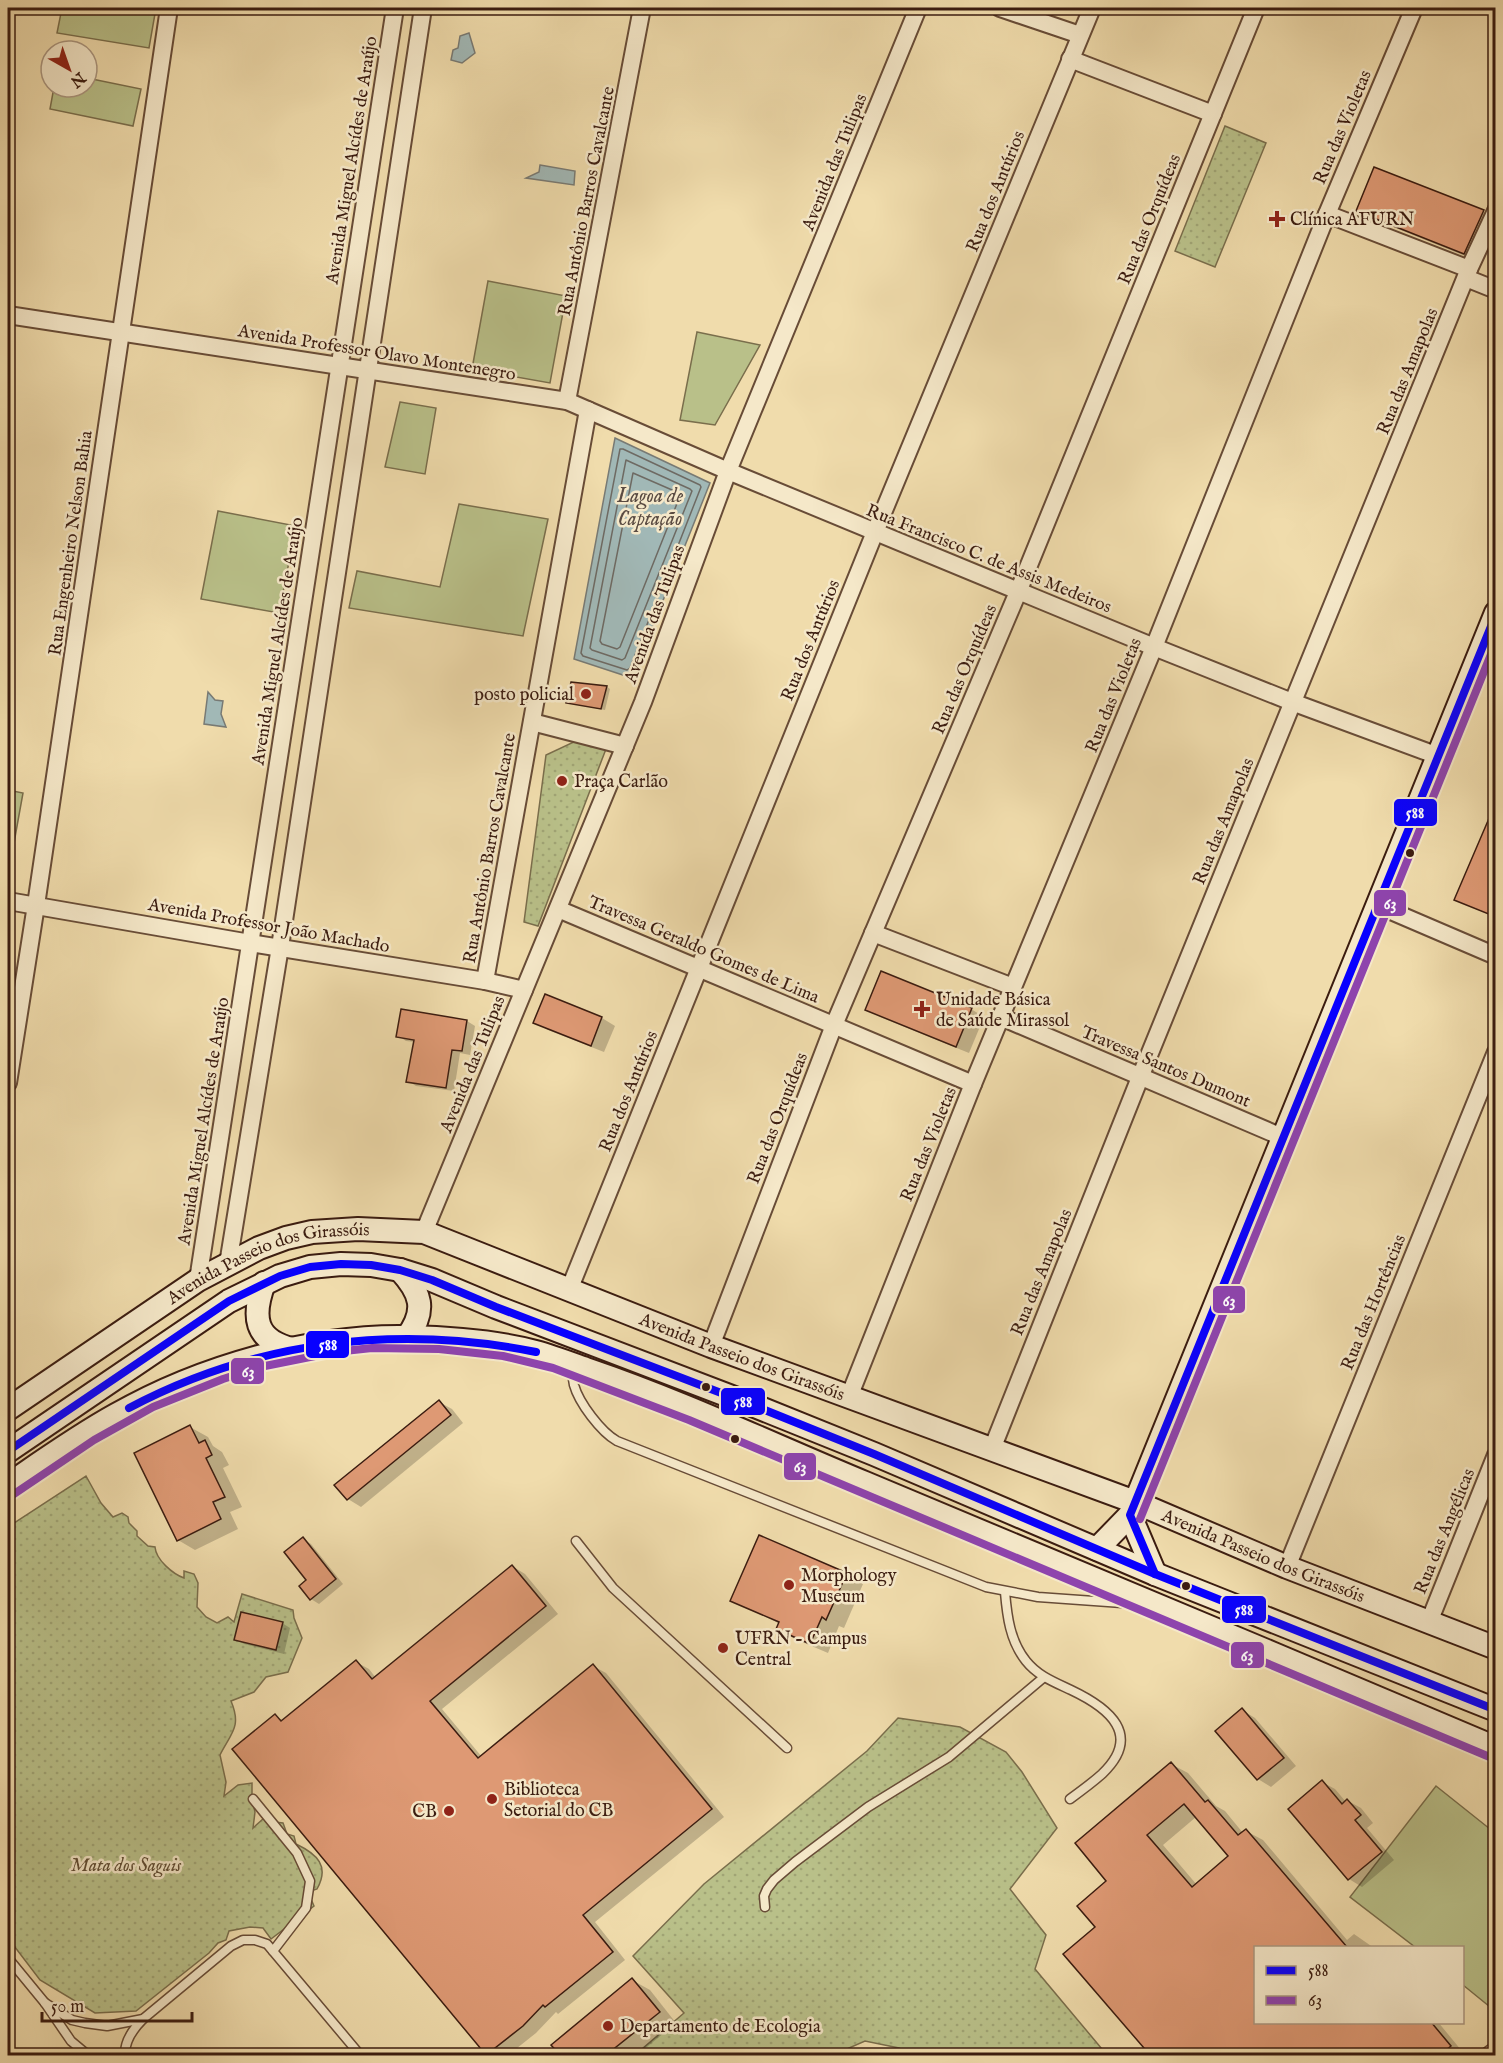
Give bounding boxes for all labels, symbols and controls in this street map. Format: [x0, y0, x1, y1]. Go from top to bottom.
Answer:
street label: Avenida Miguel Alcídes de Araújo [321, 34, 384, 287]
north arrow [39, 39, 99, 99]
text: N [66, 66, 90, 91]
street label: Rua das Violetas [1309, 67, 1378, 188]
street label: Rua Antônio Barros Cavalcante [554, 85, 621, 318]
street label: Avenida das Tulipas [797, 91, 873, 235]
street label: Rua dos Antúrios [962, 128, 1031, 256]
street label: Rua das Orquídeas [1114, 151, 1187, 288]
place label: Clínica AFURN [1290, 209, 1415, 232]
marker: Clínica AFURN [1268, 210, 1286, 228]
street label: Rua das Amapolas [1373, 305, 1444, 438]
street label: Avenida Professor Olavo Montenegro [235, 320, 518, 387]
street label: Rua Engenheiro Nelson Bahia [44, 429, 99, 657]
water label: Lagoa de Captação [616, 484, 683, 532]
street label: Rua Francisco C. de Assis Medeiros [862, 500, 1114, 619]
street label: Avenida Miguel Alcídes de Araújo [247, 515, 310, 768]
street label: Avenida das Tulipas [619, 542, 691, 688]
street label: Rua dos Antúrios [777, 577, 846, 705]
street label: Rua das Orquídeas [928, 601, 1003, 738]
street label: Rua das Violetas [1081, 635, 1148, 756]
place label: posto policial [474, 684, 574, 707]
marker: posto policial [579, 687, 593, 701]
street label: Rua Antônio Barros Cavalcante [459, 731, 522, 965]
street label: Rua das Amapolas [1189, 755, 1260, 888]
place label: Praça Carlão [574, 771, 668, 794]
marker: Praça Carlão [555, 774, 569, 788]
line badge: 588 [1393, 798, 1438, 827]
text: 588 [1406, 804, 1424, 824]
unlabelled marker [1404, 847, 1416, 859]
line badge: 63 [1373, 889, 1407, 917]
street label: Travessa Geraldo Gomes de Lima [584, 891, 823, 1010]
street label: Avenida Professor João Machado [145, 894, 392, 959]
text: 63 [1384, 895, 1396, 915]
place label: Unidade Básica de Saúde Mirassol [936, 989, 1069, 1033]
street label: Avenida das Tulipas [435, 993, 511, 1137]
street label: Avenida Miguel Alcídes de Araújo [173, 995, 236, 1248]
marker: Unidade Básica de Saúde Mirassol [913, 1000, 931, 1018]
street label: Travessa Santos Dumont [1077, 1021, 1254, 1114]
street label: Rua dos Antúrios [595, 1028, 664, 1156]
street label: Rua das Orquídeas [743, 1050, 814, 1187]
street label: Rua das Violetas [896, 1084, 963, 1205]
street label: Rua das Amapolas [1007, 1206, 1078, 1339]
street label: Avenida Passeio dos Girassóis [162, 1219, 370, 1311]
street label: Rua das Hortências [1337, 1231, 1412, 1374]
line badge: 63 [1212, 1285, 1246, 1314]
text: 63 [1223, 1292, 1235, 1312]
street label: Avenida Passeio dos Girassóis [635, 1308, 848, 1407]
line badge: 588 [305, 1330, 350, 1359]
text: 588 [319, 1336, 337, 1356]
line badge: 63 [230, 1357, 265, 1385]
text: 63 [242, 1363, 254, 1383]
unlabelled marker [700, 1381, 712, 1393]
line badge: 588 [720, 1387, 766, 1416]
text: 588 [734, 1393, 752, 1413]
unlabelled marker [729, 1433, 741, 1445]
line badge: 63 [783, 1452, 817, 1481]
text: 63 [794, 1458, 806, 1478]
street label: Rua das Angélicas [1410, 1465, 1481, 1598]
street label: Avenida Passeio dos Girassóis [1157, 1504, 1368, 1609]
place label: Morphology Museum [801, 1565, 897, 1609]
marker: Morphology Museum [782, 1578, 796, 1592]
unlabelled marker [1180, 1580, 1192, 1592]
line badge: 588 [1221, 1595, 1267, 1624]
text: 588 [1235, 1601, 1253, 1621]
place label: UFRN - Campus Central [735, 1628, 867, 1672]
marker: UFRN - Campus Central [716, 1641, 730, 1655]
line badge: 63 [1230, 1641, 1265, 1669]
text: 63 [1241, 1647, 1253, 1667]
place label: Biblioteca Setorial do CB [504, 1779, 613, 1823]
marker: Biblioteca Setorial do CB [485, 1792, 499, 1806]
place label: CB [412, 1801, 437, 1824]
marker: CB [442, 1804, 456, 1818]
park label: Mata dos Saguis [71, 1855, 182, 1878]
legend [1254, 1946, 1464, 2024]
text: 588 [1308, 1960, 1329, 1983]
scale bar [42, 1985, 192, 2023]
text: 63 [1308, 1990, 1322, 2013]
text: 50 m [51, 1996, 84, 2019]
place label: Departamento de Ecologia [620, 2016, 821, 2039]
marker: Departamento de Ecologia [601, 2019, 615, 2033]

